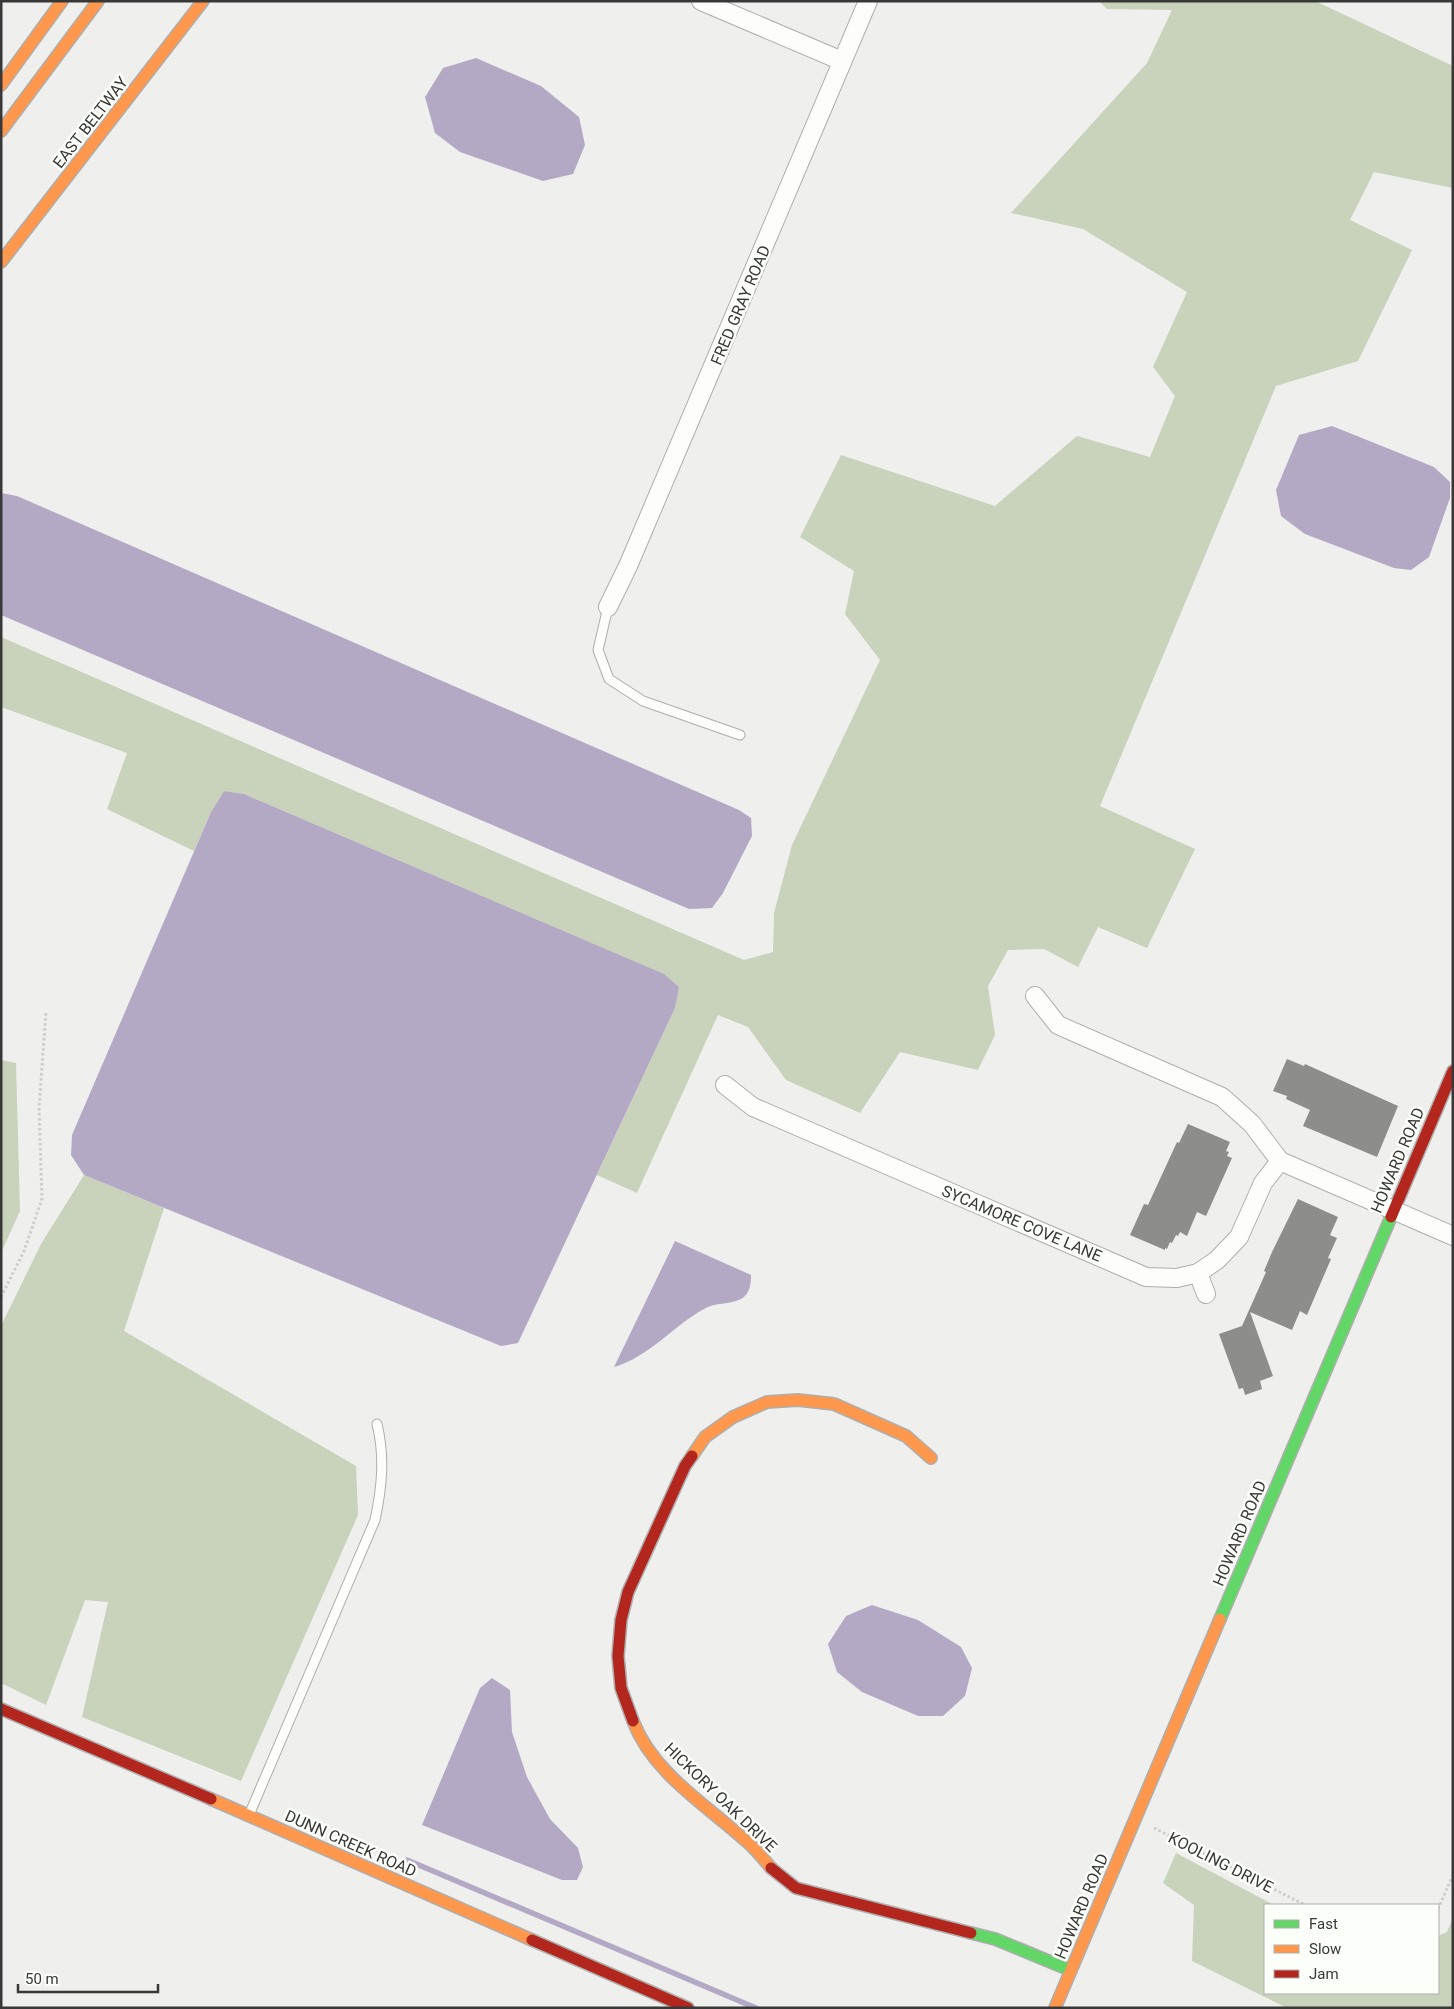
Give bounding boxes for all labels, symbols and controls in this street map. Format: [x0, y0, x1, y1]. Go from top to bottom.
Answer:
street label: EAST BELTWAY [49, 73, 132, 172]
street label: FRED GRAY ROAD [707, 243, 774, 368]
street label: HOWARD ROAD [1367, 1105, 1428, 1216]
street label: SYCAMORE COVE LANE [939, 1181, 1105, 1266]
street label: HOWARD ROAD [1209, 1478, 1270, 1589]
street label: HICKORY OAK DRIVE [660, 1739, 781, 1856]
street label: DUNN CREEK ROAD [282, 1806, 419, 1881]
street label: KOOLING DRIVE [1165, 1828, 1276, 1897]
street label: HOWARD ROAD [1051, 1851, 1112, 1962]
legend [1264, 1904, 1439, 1994]
text: Fast [1309, 1915, 1338, 1933]
text: Slow [1309, 1940, 1341, 1958]
scale bar [18, 1962, 158, 1994]
text: Jam [1309, 1965, 1339, 1983]
text: 50 m [25, 1970, 59, 1988]

